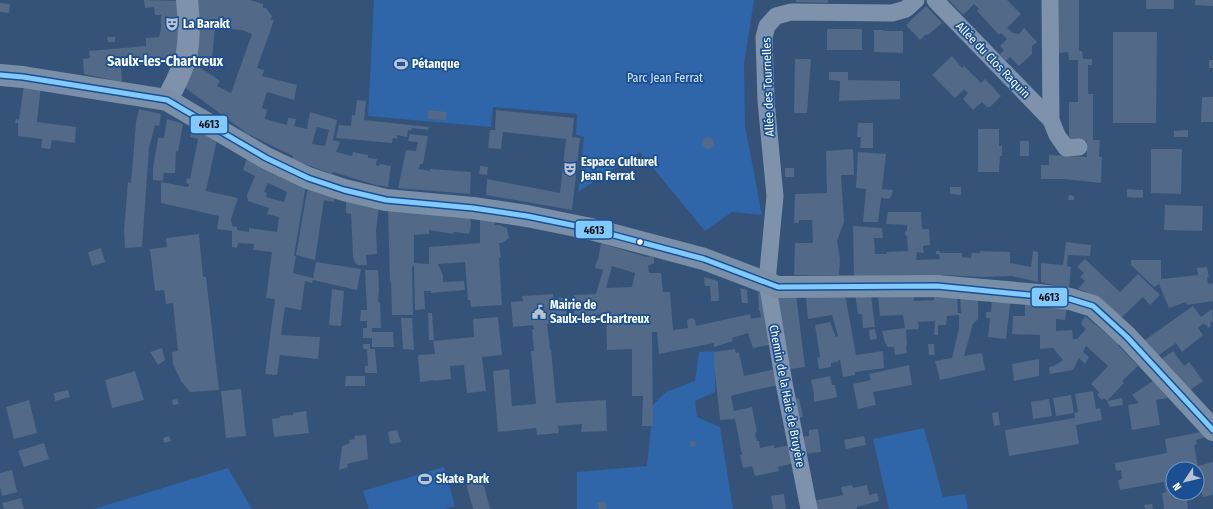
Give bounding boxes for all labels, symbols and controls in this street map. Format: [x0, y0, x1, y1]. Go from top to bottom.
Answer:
theatre icon: La Barakt [164, 16, 180, 32]
place label: La Barakt [183, 17, 231, 31]
street label: Allée du Clos Raquin [953, 19, 1033, 101]
street label: Allée des Tournelles [759, 37, 777, 137]
district label: Saulx-les-Chartreux [107, 53, 223, 70]
sports icon: Pétanque [393, 56, 409, 72]
place label: Pétanque [412, 57, 459, 71]
park label: Parc Jean Ferrat [627, 71, 703, 85]
line badge: 4613 [190, 115, 228, 134]
text: 4613 [199, 118, 219, 131]
place label: Espace Culturel Jean Ferrat [580, 155, 658, 183]
theatre icon: Espace Culturel Jean Ferrat [562, 161, 578, 177]
line badge: 4613 [575, 220, 613, 239]
text: 4613 [584, 224, 604, 237]
unlabelled marker [635, 237, 645, 247]
line badge: 4613 [1031, 287, 1068, 307]
text: 4613 [1039, 291, 1059, 304]
place label: Mairie de Saulx-les-Chartreux [550, 298, 650, 326]
public building icon: Mairie de Saulx-les-Chartreux [531, 304, 547, 320]
street label: Chemin de la Haie de Bruyère [766, 324, 808, 468]
north arrow [1165, 461, 1205, 501]
sports icon: Skate Park [417, 471, 433, 487]
place label: Skate Park [436, 472, 490, 486]
text: N [1170, 480, 1184, 493]

